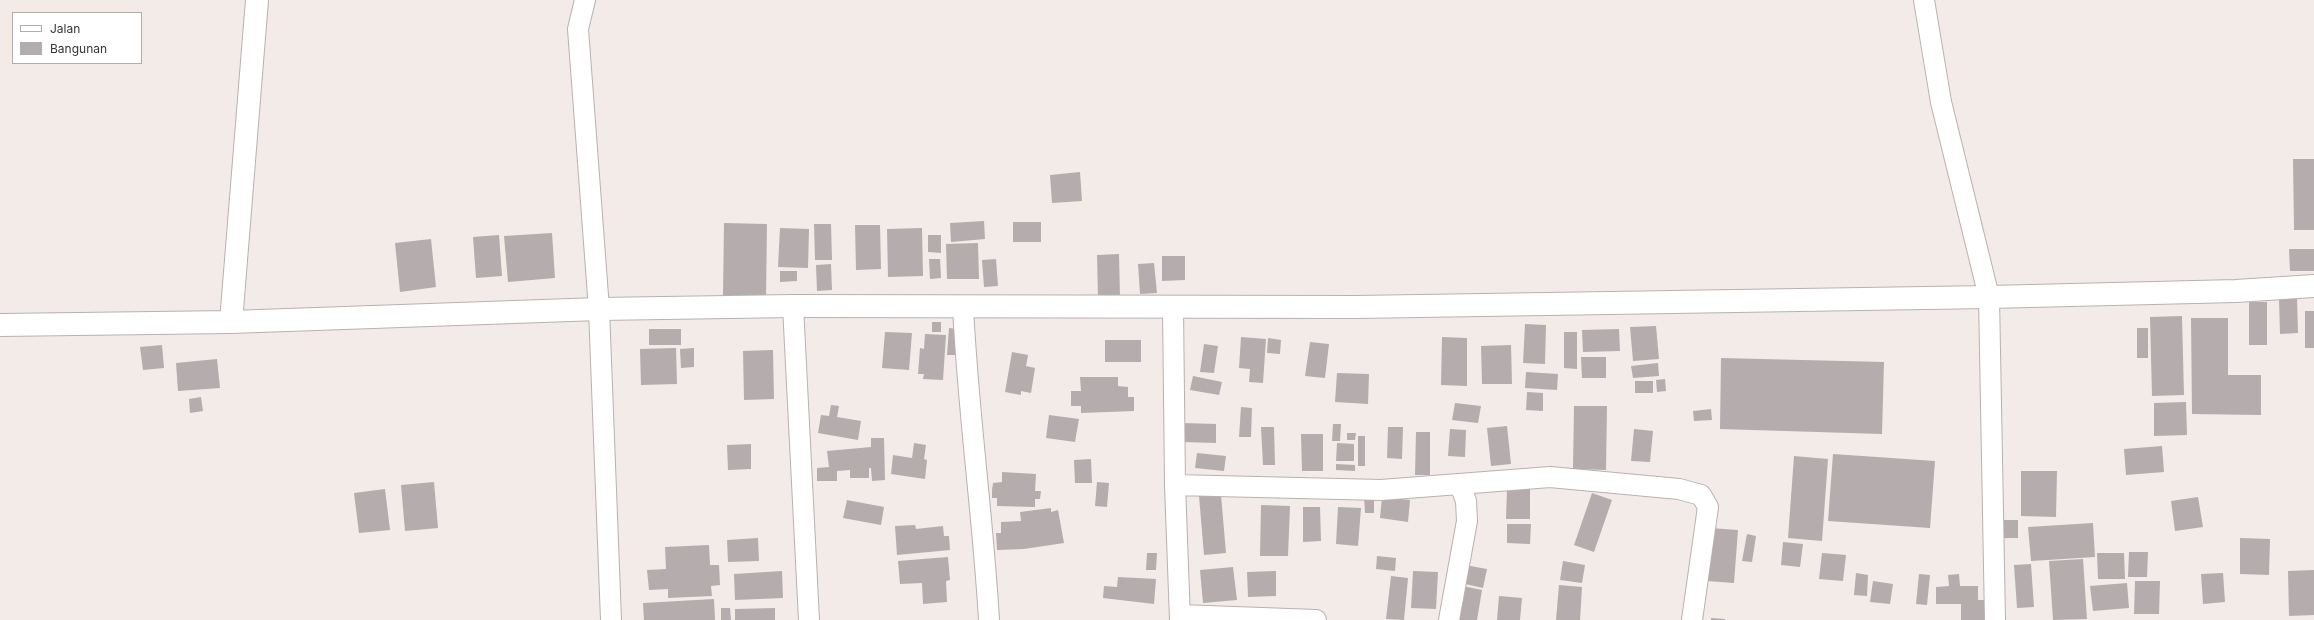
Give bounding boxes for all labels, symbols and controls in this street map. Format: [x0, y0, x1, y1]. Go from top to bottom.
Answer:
legend [12, 12, 142, 64]
text: Jalan [50, 21, 80, 36]
text: Bangunan [50, 41, 107, 56]

